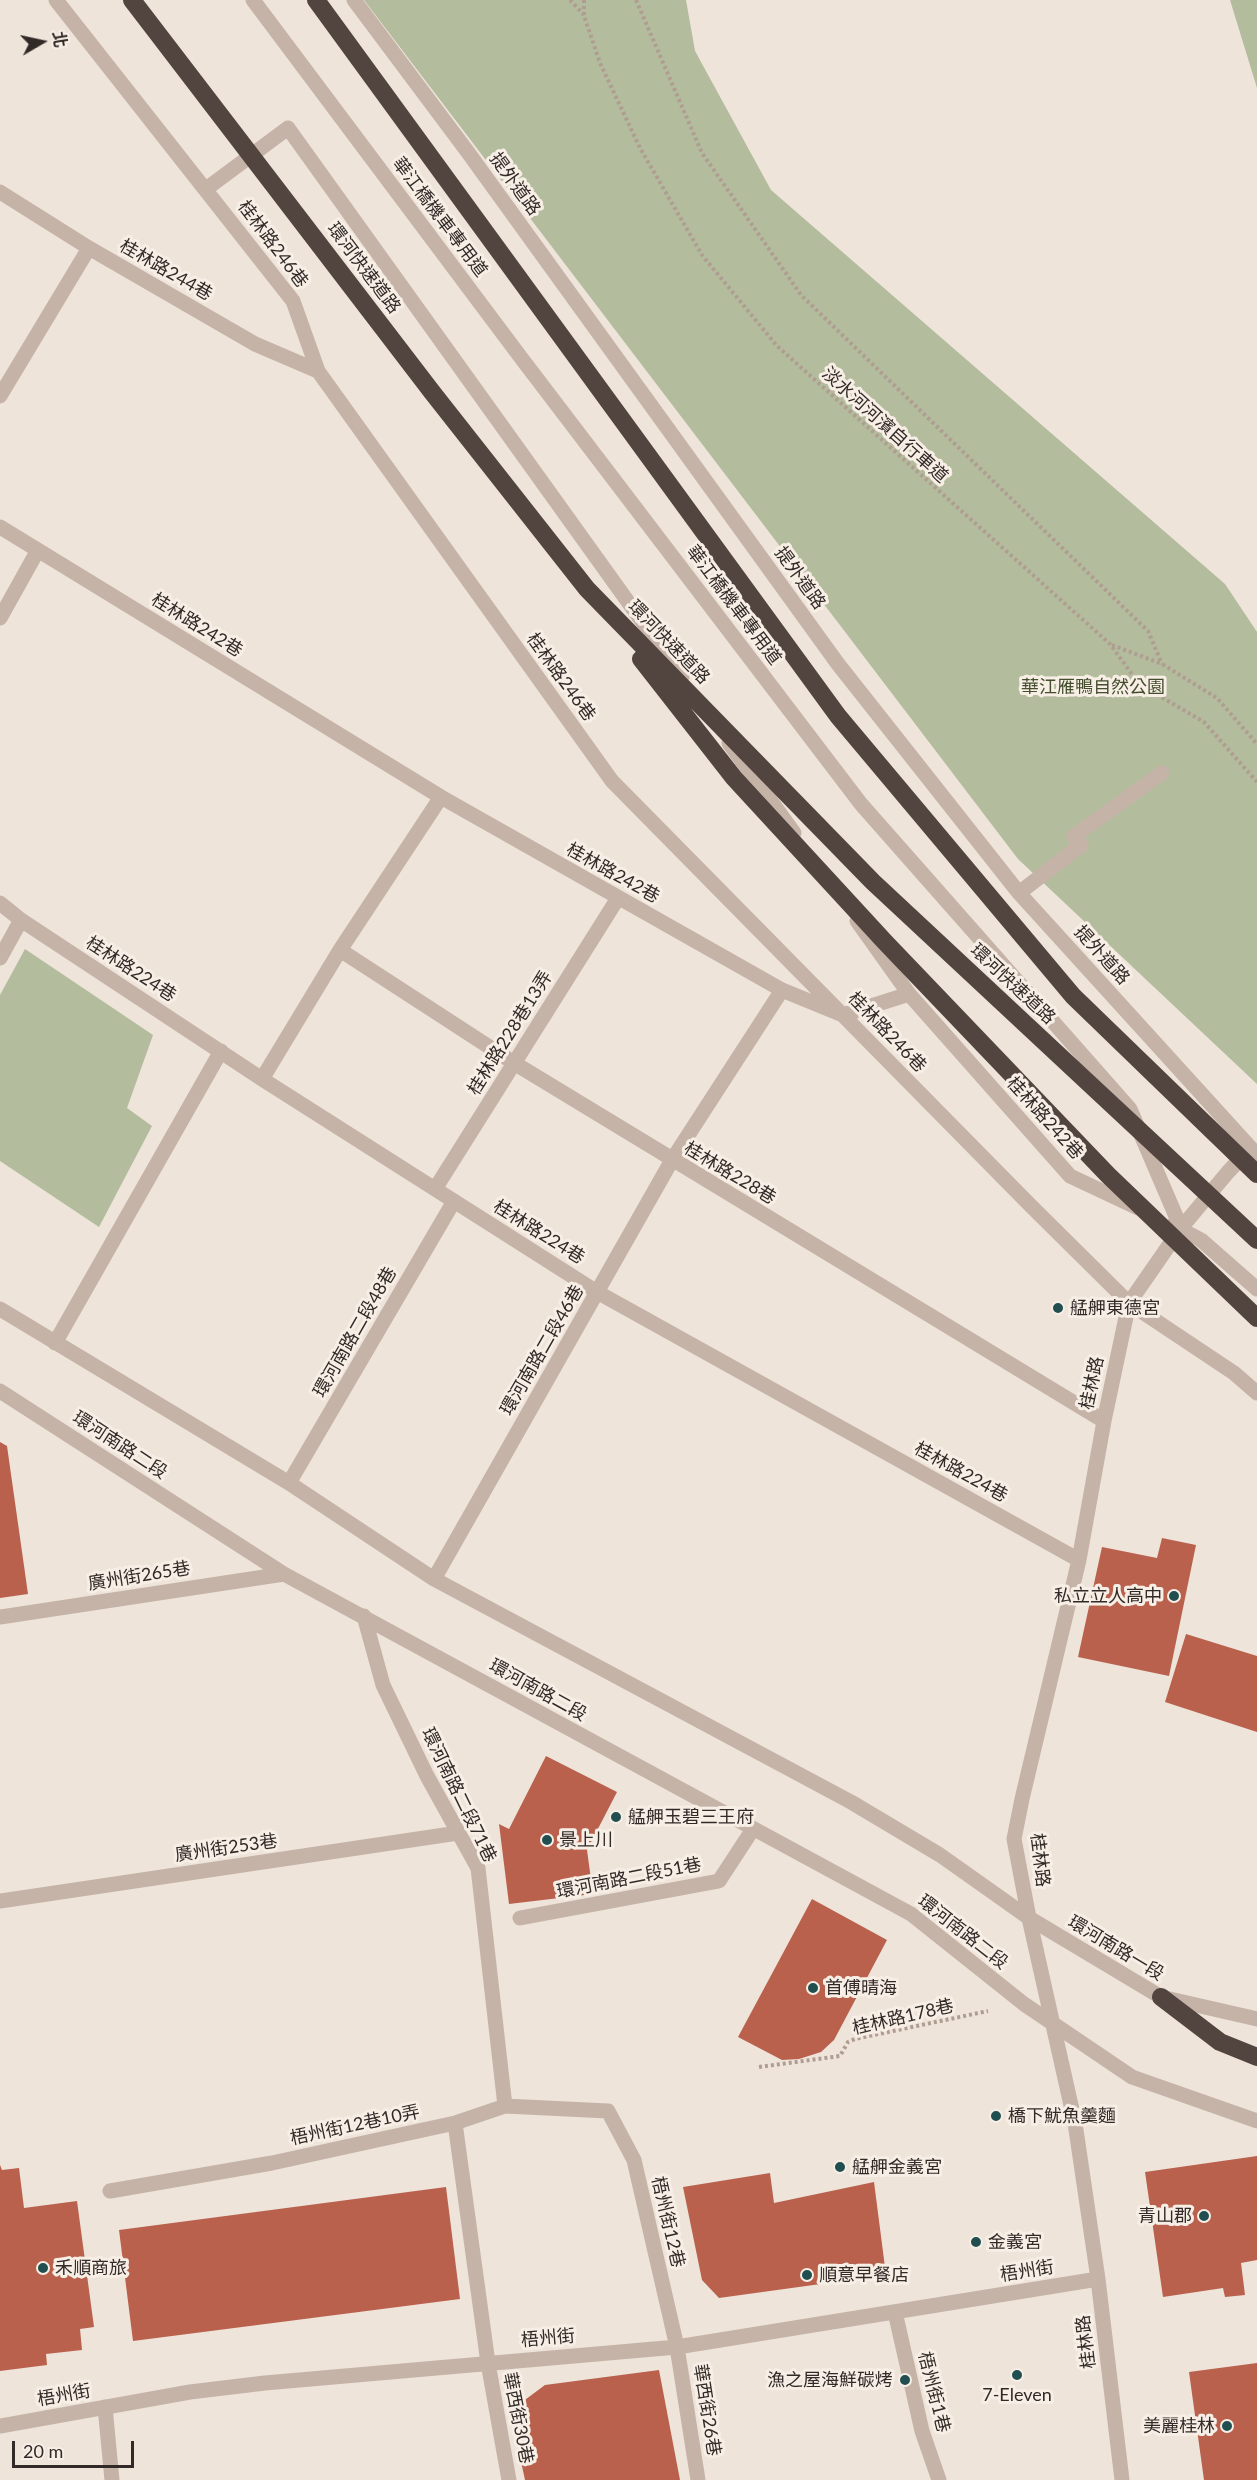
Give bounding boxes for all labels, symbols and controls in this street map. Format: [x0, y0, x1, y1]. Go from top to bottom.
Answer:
north arrow [12, 12, 72, 72]
text: 北 [50, 30, 71, 48]
street label: 提外道路 [485, 149, 545, 219]
street label: 華江橋機車專用道 [388, 153, 492, 281]
street label: 桂林路246巷 [233, 196, 313, 292]
street label: 環河快速道路 [323, 218, 405, 318]
street label: 桂林路244巷 [116, 235, 216, 305]
street label: 淡水河河濱自行車道 [818, 363, 952, 487]
street label: 華江橋機車專用道 [682, 541, 786, 669]
street label: 提外道路 [770, 543, 830, 613]
street label: 桂林路242巷 [147, 588, 247, 662]
street label: 環河快速道路 [624, 596, 714, 688]
street label: 桂林路246巷 [522, 629, 600, 725]
park label: 華江雁鴨自然公園 [1021, 676, 1165, 698]
street label: 桂林路242巷 [563, 839, 663, 907]
street label: 提外道路 [1070, 921, 1134, 989]
street label: 桂林路224巷 [82, 932, 180, 1006]
street label: 環河快速道路 [966, 939, 1060, 1029]
street label: 桂林路228巷13弄 [463, 967, 557, 1099]
street label: 桂林路246巷 [843, 987, 931, 1077]
street label: 桂林路242巷 [1002, 1072, 1088, 1164]
street label: 桂林路228巷 [680, 1137, 780, 1209]
street label: 桂林路224巷 [489, 1195, 589, 1269]
street label: 環河南路二段48巷 [309, 1263, 401, 1401]
street label: 環河南路二段46巷 [496, 1281, 588, 1419]
place label: 艋舺東德宮 [1070, 1297, 1160, 1319]
marker: 艋舺東德宮 [1051, 1301, 1065, 1315]
street label: 桂林路 [1076, 1354, 1108, 1412]
street label: 環河南路二段 [69, 1407, 171, 1483]
street label: 桂林路224巷 [911, 1438, 1011, 1506]
street label: 廣州街265巷 [86, 1557, 192, 1595]
place label: 私立立人高中 [1054, 1585, 1162, 1607]
marker: 私立立人高中 [1167, 1589, 1181, 1603]
street label: 環河南路二段 [486, 1654, 590, 1726]
street label: 環河南路二段71巷 [417, 1724, 501, 1866]
place label: 艋舺玉碧三王府 [628, 1806, 754, 1828]
marker: 艋舺玉碧三王府 [609, 1810, 623, 1824]
place label: 景上川 [559, 1829, 613, 1851]
street label: 廣州街253巷 [173, 1830, 279, 1866]
street label: 桂林路 [1026, 1832, 1054, 1888]
marker: 景上川 [540, 1833, 554, 1847]
street label: 環河南路二段51巷 [555, 1853, 703, 1903]
street label: 環河南路二段 [914, 1890, 1012, 1974]
street label: 環河南路一段 [1064, 1911, 1168, 1985]
place label: 首傅晴海 [825, 1977, 897, 1999]
marker: 首傅晴海 [806, 1981, 820, 1995]
street label: 桂林路178巷 [850, 1995, 956, 2039]
street label: 梧州街12巷10弄 [288, 2101, 422, 2149]
place label: 橋下魷魚羹麵 [1008, 2105, 1116, 2127]
marker: 橋下魷魚羹麵 [989, 2109, 1003, 2123]
place label: 艋舺金義宮 [852, 2156, 942, 2178]
marker: 艋舺金義宮 [833, 2160, 847, 2174]
street label: 梧州街12巷 [647, 2174, 689, 2270]
place label: 青山郡 [1138, 2205, 1192, 2227]
marker: 青山郡 [1197, 2209, 1211, 2223]
place label: 金義宮 [988, 2231, 1042, 2253]
marker: 金義宮 [969, 2235, 983, 2249]
street label: 梧州街 [999, 2256, 1055, 2286]
place label: 禾順商旅 [55, 2257, 127, 2279]
marker: 禾順商旅 [36, 2261, 50, 2275]
place label: 順意早餐店 [819, 2264, 909, 2286]
marker: 順意早餐店 [800, 2268, 814, 2282]
street label: 桂林路 [1072, 2314, 1100, 2370]
street label: 梧州街 [520, 2325, 576, 2351]
street label: 梧州街1巷 [914, 2349, 954, 2435]
street label: 華西街26巷 [689, 2362, 725, 2458]
marker: 7-Eleven [1010, 2368, 1024, 2382]
place label: 漁之屋海鮮碳烤 [767, 2369, 893, 2391]
street label: 華西街30巷 [499, 2370, 537, 2466]
marker: 漁之屋海鮮碳烤 [898, 2373, 912, 2387]
street label: 梧州街 [36, 2380, 92, 2410]
place label: 7-Eleven [982, 2384, 1052, 2406]
place label: 美麗桂林 [1143, 2415, 1215, 2437]
marker: 美麗桂林 [1220, 2419, 1234, 2433]
scale bar [15, 2429, 136, 2467]
text: 20 m [23, 2440, 63, 2462]

